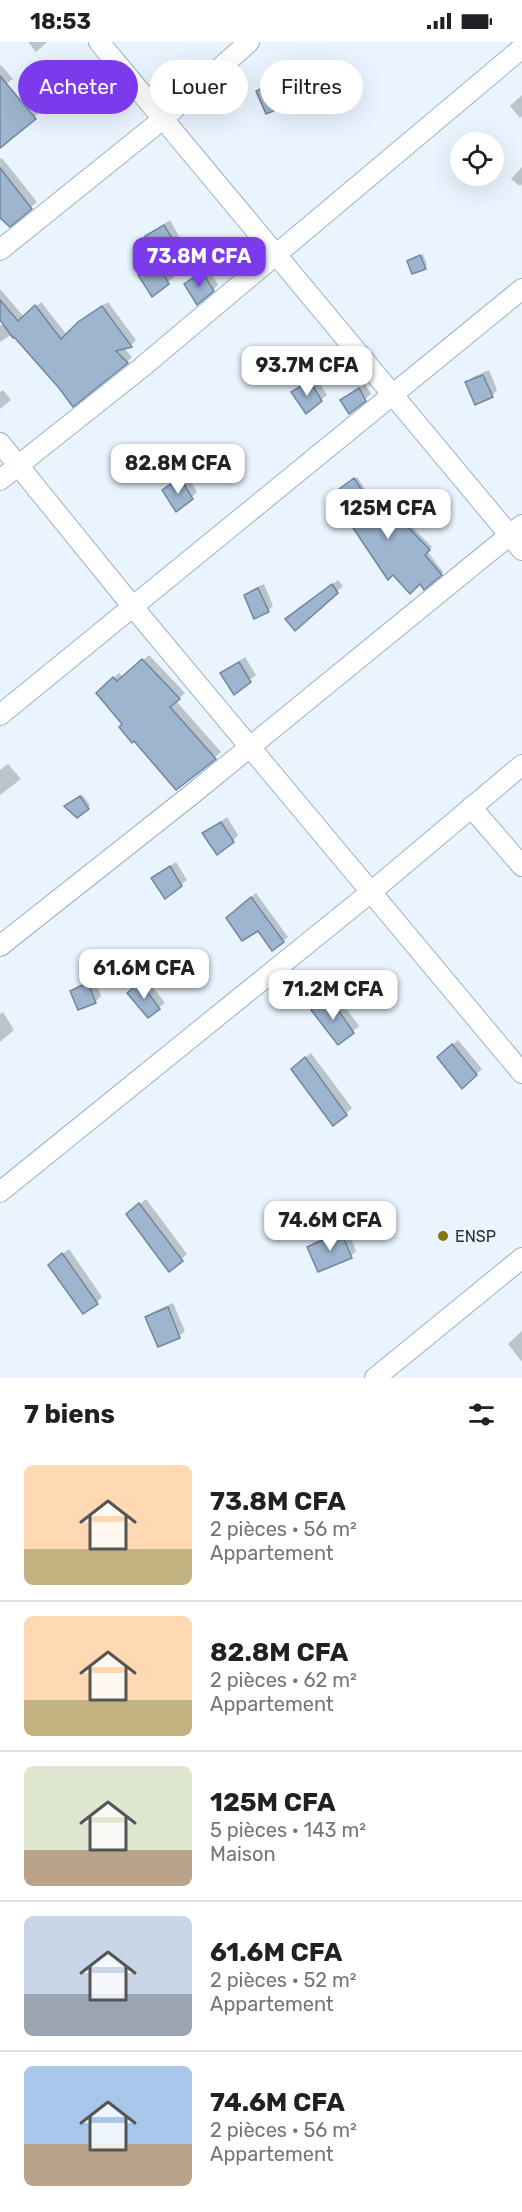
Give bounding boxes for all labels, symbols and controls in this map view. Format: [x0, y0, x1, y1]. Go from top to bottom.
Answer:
text: 18:53 [30, 8, 91, 35]
chip: Acheter [18, 60, 138, 114]
chip: Louer [150, 60, 248, 114]
chip: Filtres [260, 60, 363, 114]
map controls [450, 132, 504, 186]
button: locate [450, 132, 504, 186]
pin: 73.8M CFA [130, 237, 268, 288]
text: 73.8M CFA [147, 244, 251, 268]
pin: 93.7M CFA [238, 346, 376, 397]
text: 93.7M CFA [255, 353, 359, 377]
pin: 82.8M CFA [109, 444, 247, 495]
text: 82.8M CFA [125, 451, 231, 475]
pin: 125M CFA [326, 489, 450, 540]
text: 125M CFA [340, 496, 436, 520]
pin: 61.6M CFA [75, 949, 213, 1000]
text: 61.6M CFA [93, 956, 195, 980]
pin: 71.2M CFA [264, 970, 402, 1021]
text: 71.2M CFA [283, 977, 383, 1001]
pin: 74.6M CFA [261, 1201, 399, 1252]
text: 74.6M CFA [278, 1208, 382, 1232]
place label: ENSP [455, 1227, 496, 1246]
marker: ENSP [436, 1229, 450, 1243]
icon: filters [465, 1398, 498, 1431]
text: 7 biens [24, 1399, 115, 1430]
text: 73.8M CFA [210, 1486, 346, 1517]
icon: home [72, 1489, 144, 1561]
text: 2 pièces · 56 m² [210, 1517, 357, 1541]
text: Appartement [210, 1541, 334, 1565]
text: 82.8M CFA [210, 1637, 348, 1668]
icon: home [72, 1640, 144, 1712]
text: 2 pièces · 62 m² [210, 1668, 357, 1692]
text: Appartement [210, 1692, 334, 1716]
text: 125M CFA [210, 1787, 336, 1818]
icon: home [72, 1790, 144, 1862]
text: 5 pièces · 143 m² [210, 1818, 366, 1842]
text: Maison [210, 1842, 276, 1866]
text: 61.6M CFA [210, 1937, 342, 1968]
icon: home [72, 1940, 144, 2012]
text: 2 pièces · 52 m² [210, 1968, 357, 1992]
text: Appartement [210, 1992, 334, 2016]
text: 74.6M CFA [210, 2087, 345, 2118]
icon: home [72, 2090, 144, 2162]
text: 2 pièces · 56 m² [210, 2118, 357, 2142]
text: Appartement [210, 2142, 334, 2166]

